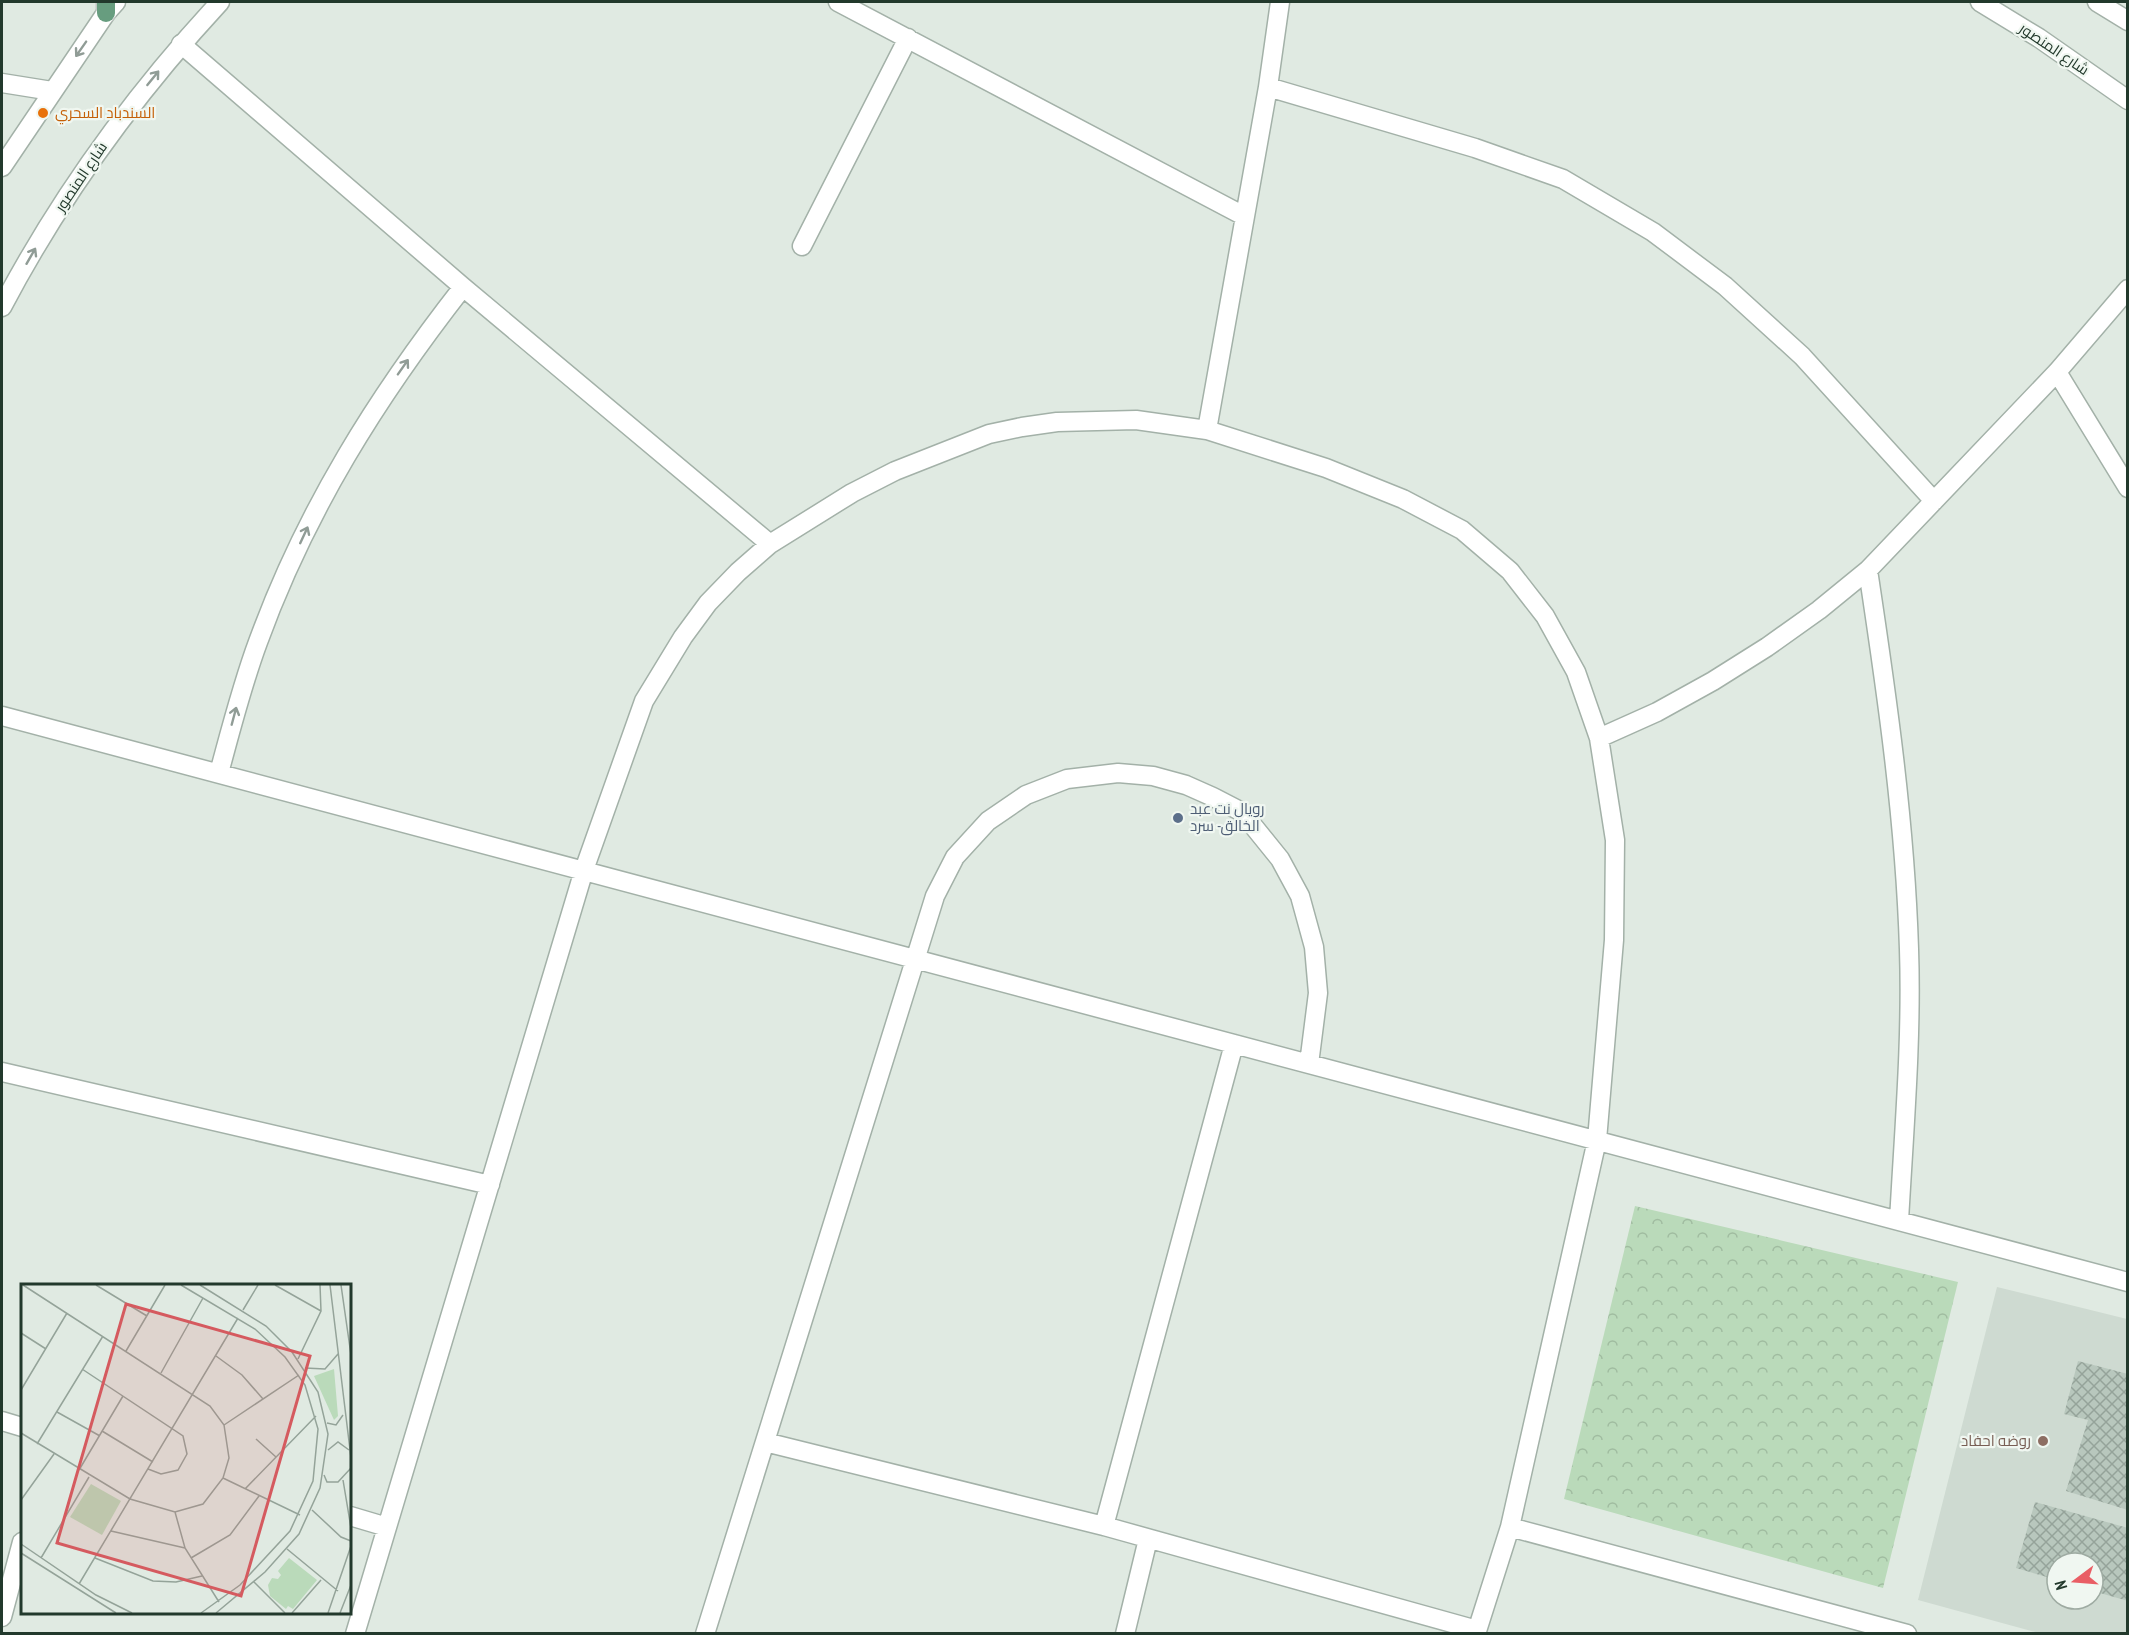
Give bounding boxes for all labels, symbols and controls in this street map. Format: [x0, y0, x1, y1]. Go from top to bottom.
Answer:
street label: شارع المنصور [2014, 18, 2093, 81]
one-way arrow [75, 40, 87, 56]
one-way arrow [146, 71, 160, 86]
place label: السندباد السحري [55, 103, 155, 125]
marker: السندباد السحري [36, 106, 50, 120]
street label: شارع المنصور [50, 138, 113, 217]
one-way arrow [25, 248, 37, 265]
one-way arrow [397, 359, 409, 376]
one-way arrow [298, 526, 310, 544]
one-way arrow [228, 707, 240, 726]
place label: رويال نت عبد الخالق- سرد [1190, 799, 1264, 836]
marker: رويال نت عبد الخالق- سرد [1171, 811, 1185, 825]
inset map [21, 1284, 351, 1614]
place label: روضه احفاد [1961, 1431, 2031, 1450]
marker: روضه احفاد [2036, 1434, 2050, 1448]
north arrow [2045, 1551, 2105, 1611]
text: N [2050, 1578, 2071, 1592]

